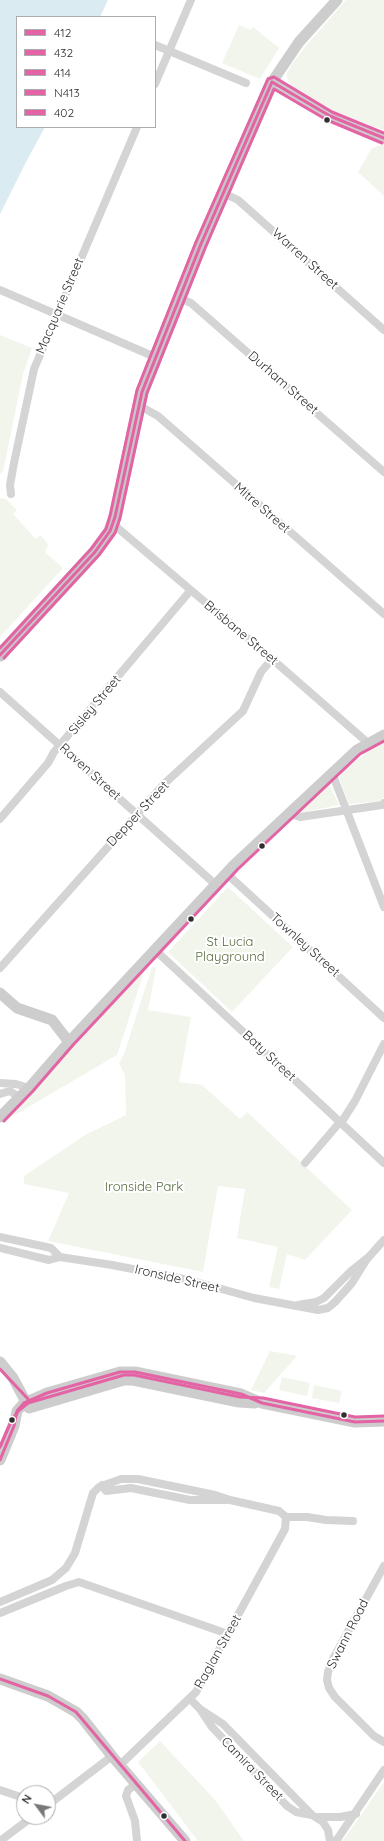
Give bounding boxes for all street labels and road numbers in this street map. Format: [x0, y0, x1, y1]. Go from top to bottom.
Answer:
street label: Warren Street [269, 225, 341, 293]
street label: Macquarie Street [33, 256, 87, 356]
street label: Durham Street [245, 348, 321, 418]
street label: Mitre Street [231, 479, 293, 537]
street label: Brisbane Street [201, 597, 281, 669]
street label: Sisley Street [66, 672, 124, 738]
street label: Raven Street [56, 740, 124, 804]
street label: Depper Street [104, 778, 172, 850]
street label: Townley Street [267, 910, 343, 980]
street label: Baty Street [239, 1027, 299, 1085]
street label: Ironside Street [133, 1262, 221, 1296]
street label: Swann Road [324, 1597, 372, 1671]
street label: Raglan Street [191, 1612, 245, 1692]
street label: Camira Street [218, 1734, 286, 1804]

